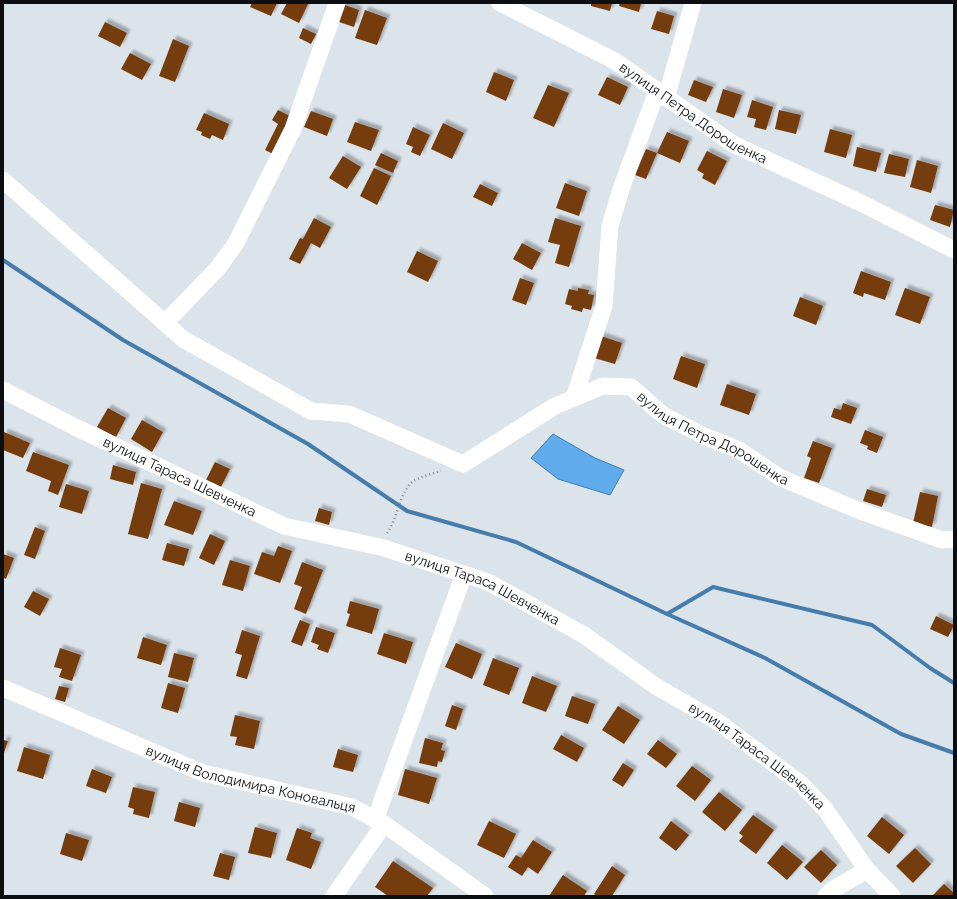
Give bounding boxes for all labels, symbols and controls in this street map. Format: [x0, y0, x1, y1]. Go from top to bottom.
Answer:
street label: вулиця Петра Дорошенка [617, 59, 770, 167]
street label: вулиця Петра Дорошенка [634, 388, 791, 488]
street label: вулиця Тараса Шевченка [101, 434, 259, 520]
street label: вулиця Тараса Шевченка [403, 547, 563, 628]
street label: вулиця Тараса Шевченка [686, 699, 829, 812]
street label: вулиця Володимира Коновальця [144, 742, 357, 816]

